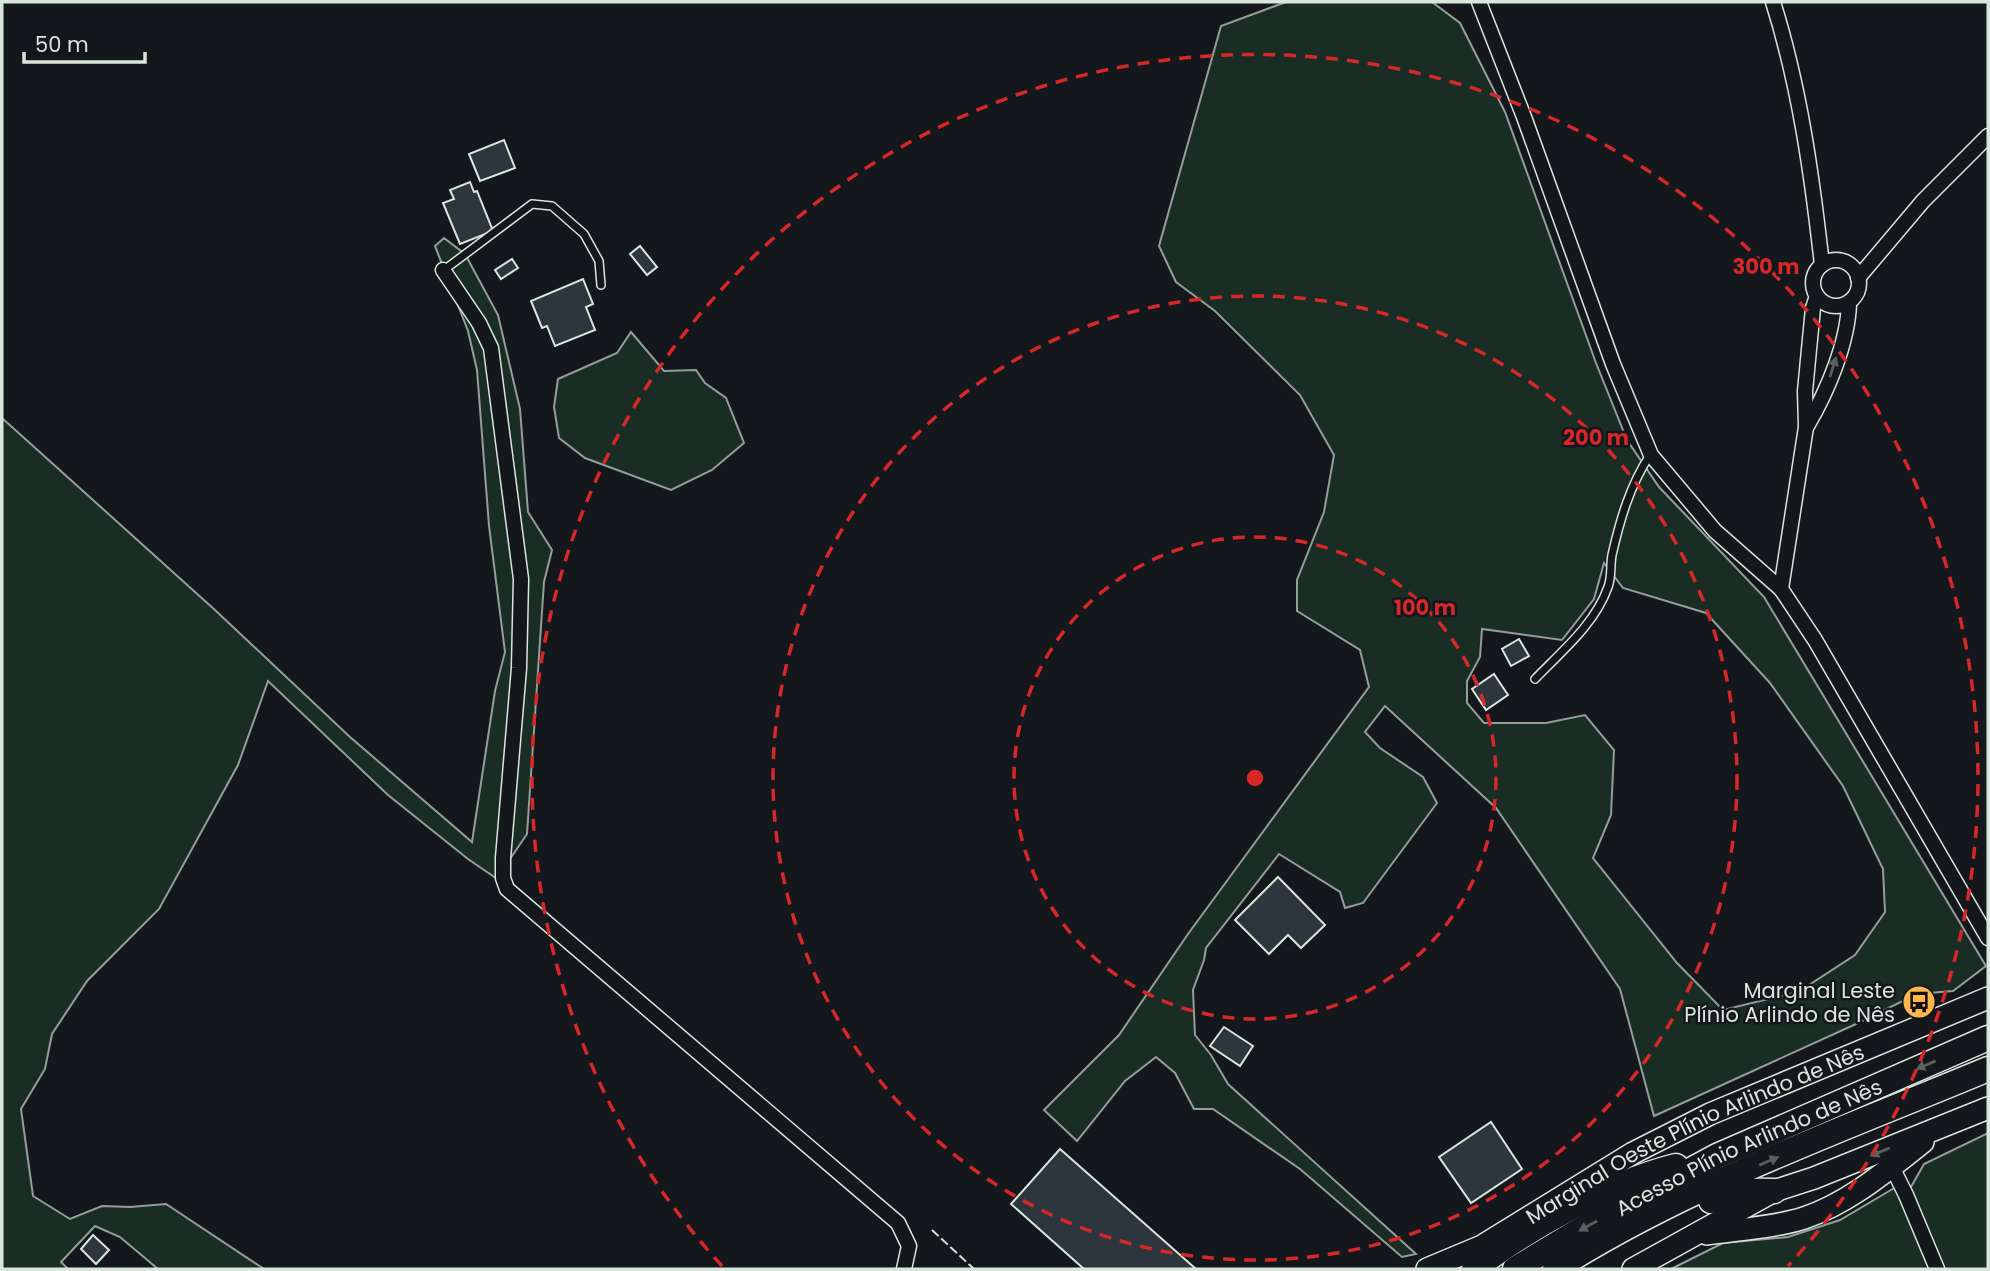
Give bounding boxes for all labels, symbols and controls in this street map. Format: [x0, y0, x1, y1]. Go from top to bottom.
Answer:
scale bar [24, 21, 145, 65]
text: 50 m [35, 30, 89, 59]
text: 300 m [1733, 252, 1799, 281]
one-way arrow [1829, 356, 1839, 377]
text: 200 m [1563, 423, 1629, 452]
text: 100 m [1394, 593, 1456, 622]
centre of rings [1243, 766, 1267, 790]
place label: Marginal Leste Plínio Arlindo de Nês [1684, 976, 1895, 1029]
bus stop icon: Marginal Leste Plínio Arlindo de Nês [1900, 983, 1938, 1021]
street label: Marginal Oeste Plínio Arlindo de Nês [1520, 1037, 1868, 1230]
one-way arrow [1915, 1060, 1936, 1071]
street label: Acesso Plínio Arlindo de Nês [1610, 1071, 1886, 1222]
one-way arrow [1869, 1146, 1890, 1157]
one-way arrow [1759, 1155, 1779, 1167]
one-way arrow [1578, 1220, 1597, 1232]

